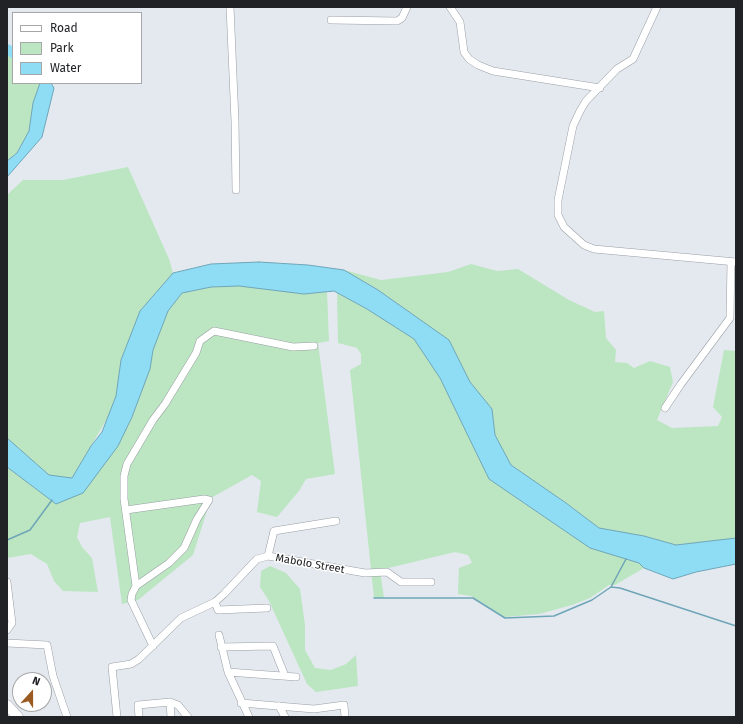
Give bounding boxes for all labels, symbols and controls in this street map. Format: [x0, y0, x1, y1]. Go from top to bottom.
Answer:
legend [12, 12, 142, 84]
text: Road [50, 21, 78, 35]
text: Park [50, 41, 74, 55]
text: Water [50, 61, 81, 75]
street label: Mabolo Street [274, 551, 346, 577]
north arrow [12, 672, 52, 712]
text: N [30, 674, 42, 689]

